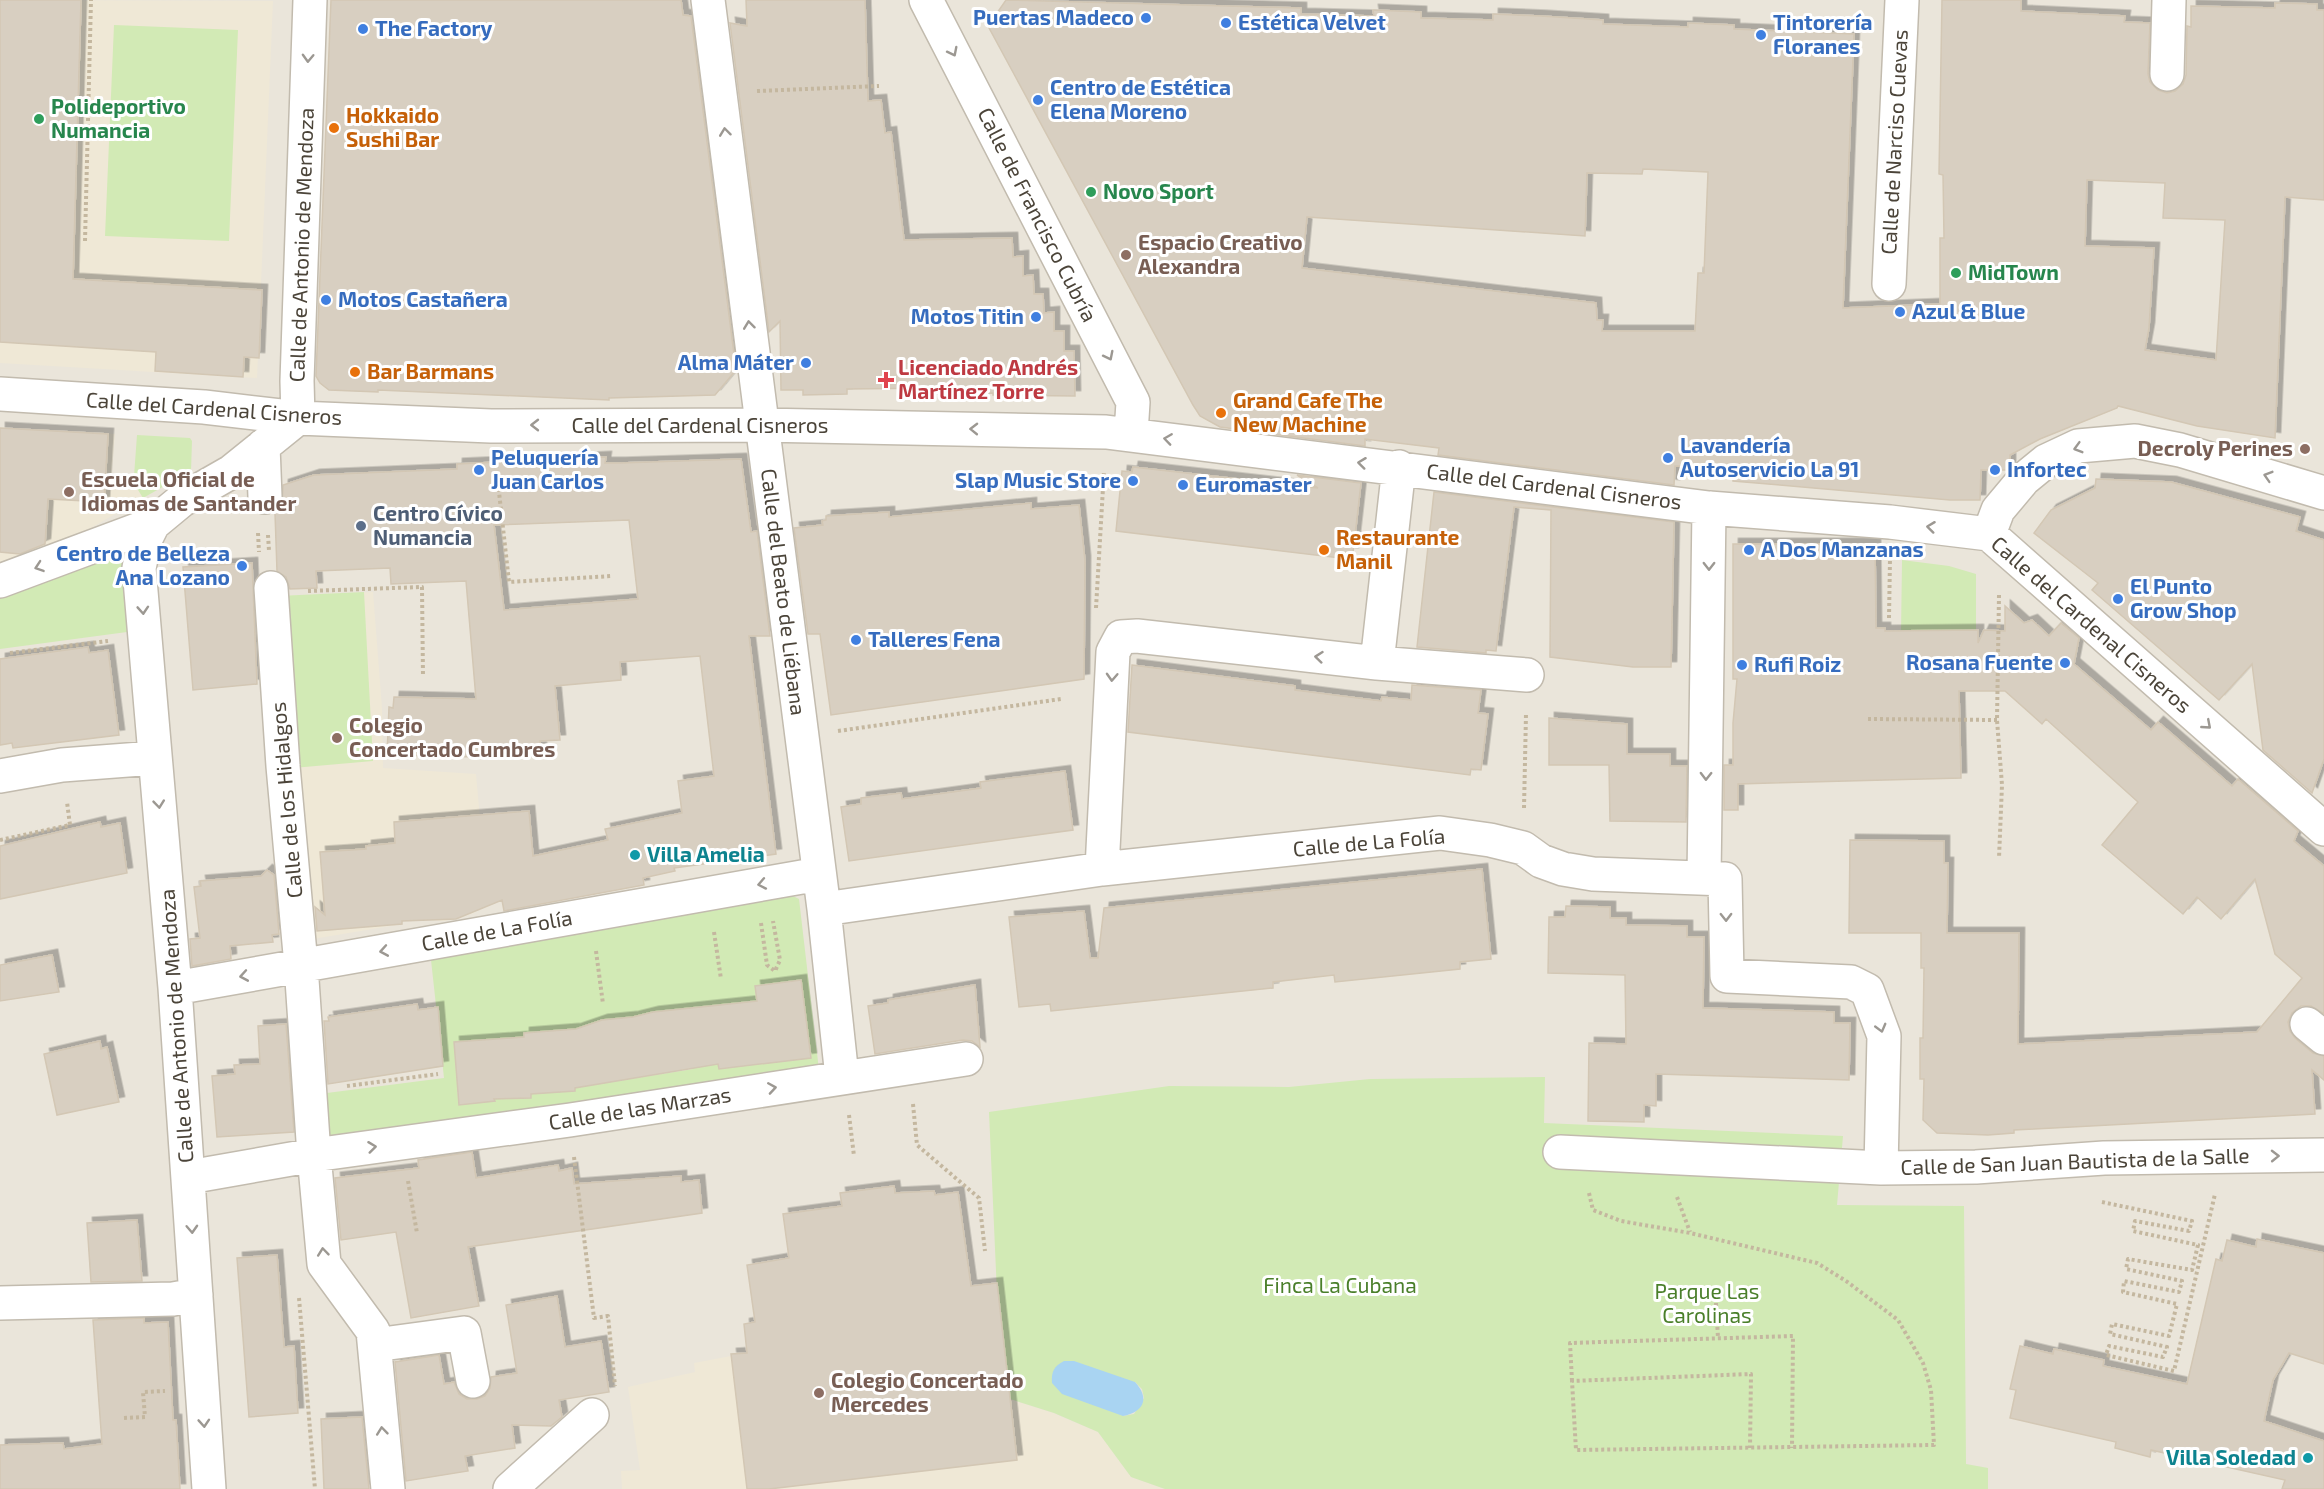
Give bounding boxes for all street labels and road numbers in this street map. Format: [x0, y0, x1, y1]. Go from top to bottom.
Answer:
street label: Calle de Narciso Cuevas [1875, 29, 1912, 255]
street label: Calle de Francisco Cubría [973, 103, 1103, 326]
street label: Calle de Antonio de Mendoza [283, 107, 318, 383]
street label: Calle del Cardenal Cisneros [85, 386, 343, 429]
street label: Calle del Cardenal Cisneros [572, 412, 828, 437]
street label: Calle del Cardenal Cisneros [1425, 457, 1683, 514]
street label: Calle del Beato de Liébana [757, 467, 812, 717]
street label: Calle del Cardenal Cisneros [1987, 530, 2197, 718]
street label: Calle de los Hidalgos [264, 701, 307, 899]
street label: Calle de La Folía [1292, 822, 1446, 861]
street label: Calle de Antonio de Mendoza [153, 888, 198, 1164]
street label: Calle de La Folía [419, 904, 574, 955]
street label: Calle de las Marzas [547, 1081, 733, 1134]
street label: Calle de San Juan Bautista de la Salle [1900, 1142, 2250, 1179]

